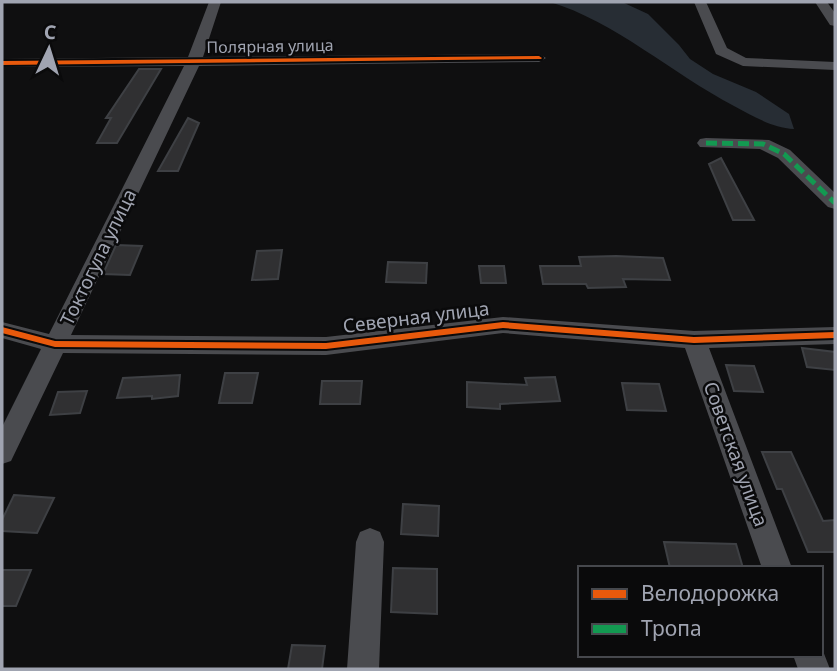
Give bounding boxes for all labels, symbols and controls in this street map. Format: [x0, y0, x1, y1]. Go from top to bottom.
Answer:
north arrow [14, 14, 84, 84]
text: С [43, 19, 57, 45]
street label: Полярная улица [206, 34, 334, 58]
street label: Токтогула улица [54, 184, 142, 330]
street label: Северная улица [341, 295, 491, 339]
street label: Советская улица [698, 378, 774, 530]
legend [578, 566, 823, 657]
text: Велодорожка [641, 579, 779, 607]
text: Тропа [641, 614, 702, 642]

